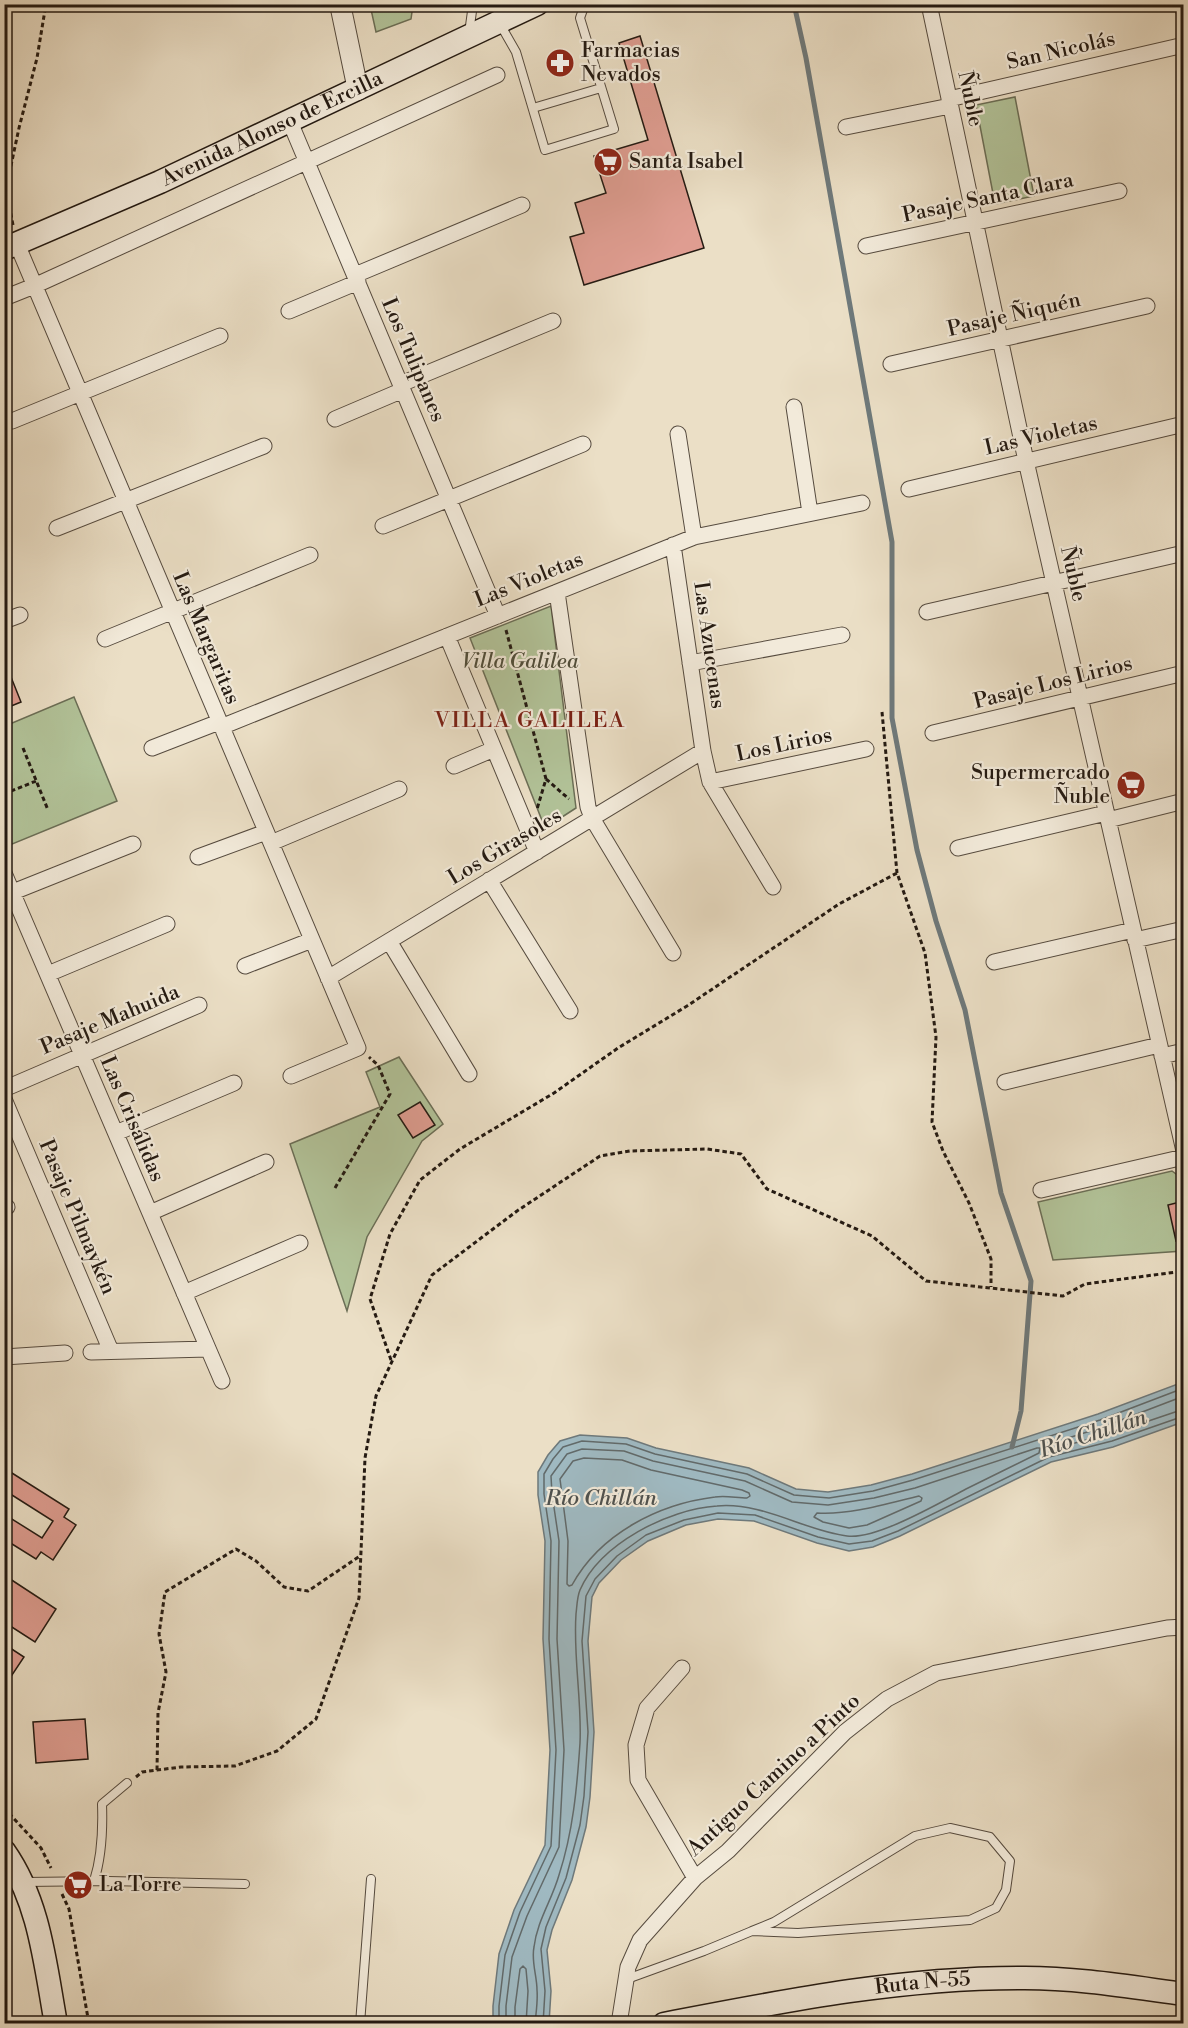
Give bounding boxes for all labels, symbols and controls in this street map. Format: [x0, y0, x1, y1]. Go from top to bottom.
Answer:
street label: San Nicolás [1004, 26, 1118, 76]
place label: Farmacias Nevados [581, 38, 680, 88]
pharmacy icon: Farmacias Nevados [544, 47, 576, 79]
street label: Avenida Alonso de Ercilla [157, 65, 387, 193]
street label: Ñuble [951, 68, 991, 129]
supermarket icon: Santa Isabel [592, 146, 624, 178]
place label: Santa Isabel [629, 149, 744, 175]
street label: Pasaje Santa Clara [900, 167, 1076, 229]
street label: Pasaje Ñiquén [944, 285, 1084, 343]
street label: Los Tulipanes [375, 294, 451, 426]
street label: Las Violetas [982, 410, 1100, 462]
street label: Ñuble [1054, 543, 1094, 604]
street label: Las Violetas [471, 546, 587, 614]
street label: Las Margaritas [166, 568, 246, 708]
street label: Las Azucenas [687, 580, 731, 710]
park label: Villa Galilea [462, 649, 579, 675]
street label: Pasaje Los Lirios [971, 651, 1135, 715]
district label: VILLA GALILEA [433, 707, 626, 734]
street label: Los Lirios [734, 722, 834, 768]
place label: Supermercado Ñuble [971, 760, 1110, 810]
supermarket icon: Supermercado Ñuble [1115, 769, 1147, 801]
street label: Los Girasoles [443, 803, 567, 891]
street label: Pasaje Mahuida [37, 979, 184, 1061]
street label: Las Crisálidas [94, 1052, 170, 1186]
street label: Pasaje Pilmaykén [33, 1136, 122, 1299]
water label: Río Chillán [1035, 1404, 1151, 1464]
water label: Río Chillán [544, 1485, 657, 1512]
street label: Antiguo Camino a Pinto [681, 1688, 866, 1863]
supermarket icon: La Torre [62, 1869, 94, 1901]
place label: La Torre [99, 1872, 182, 1898]
street label: Ruta N-55 [873, 1966, 971, 2001]

